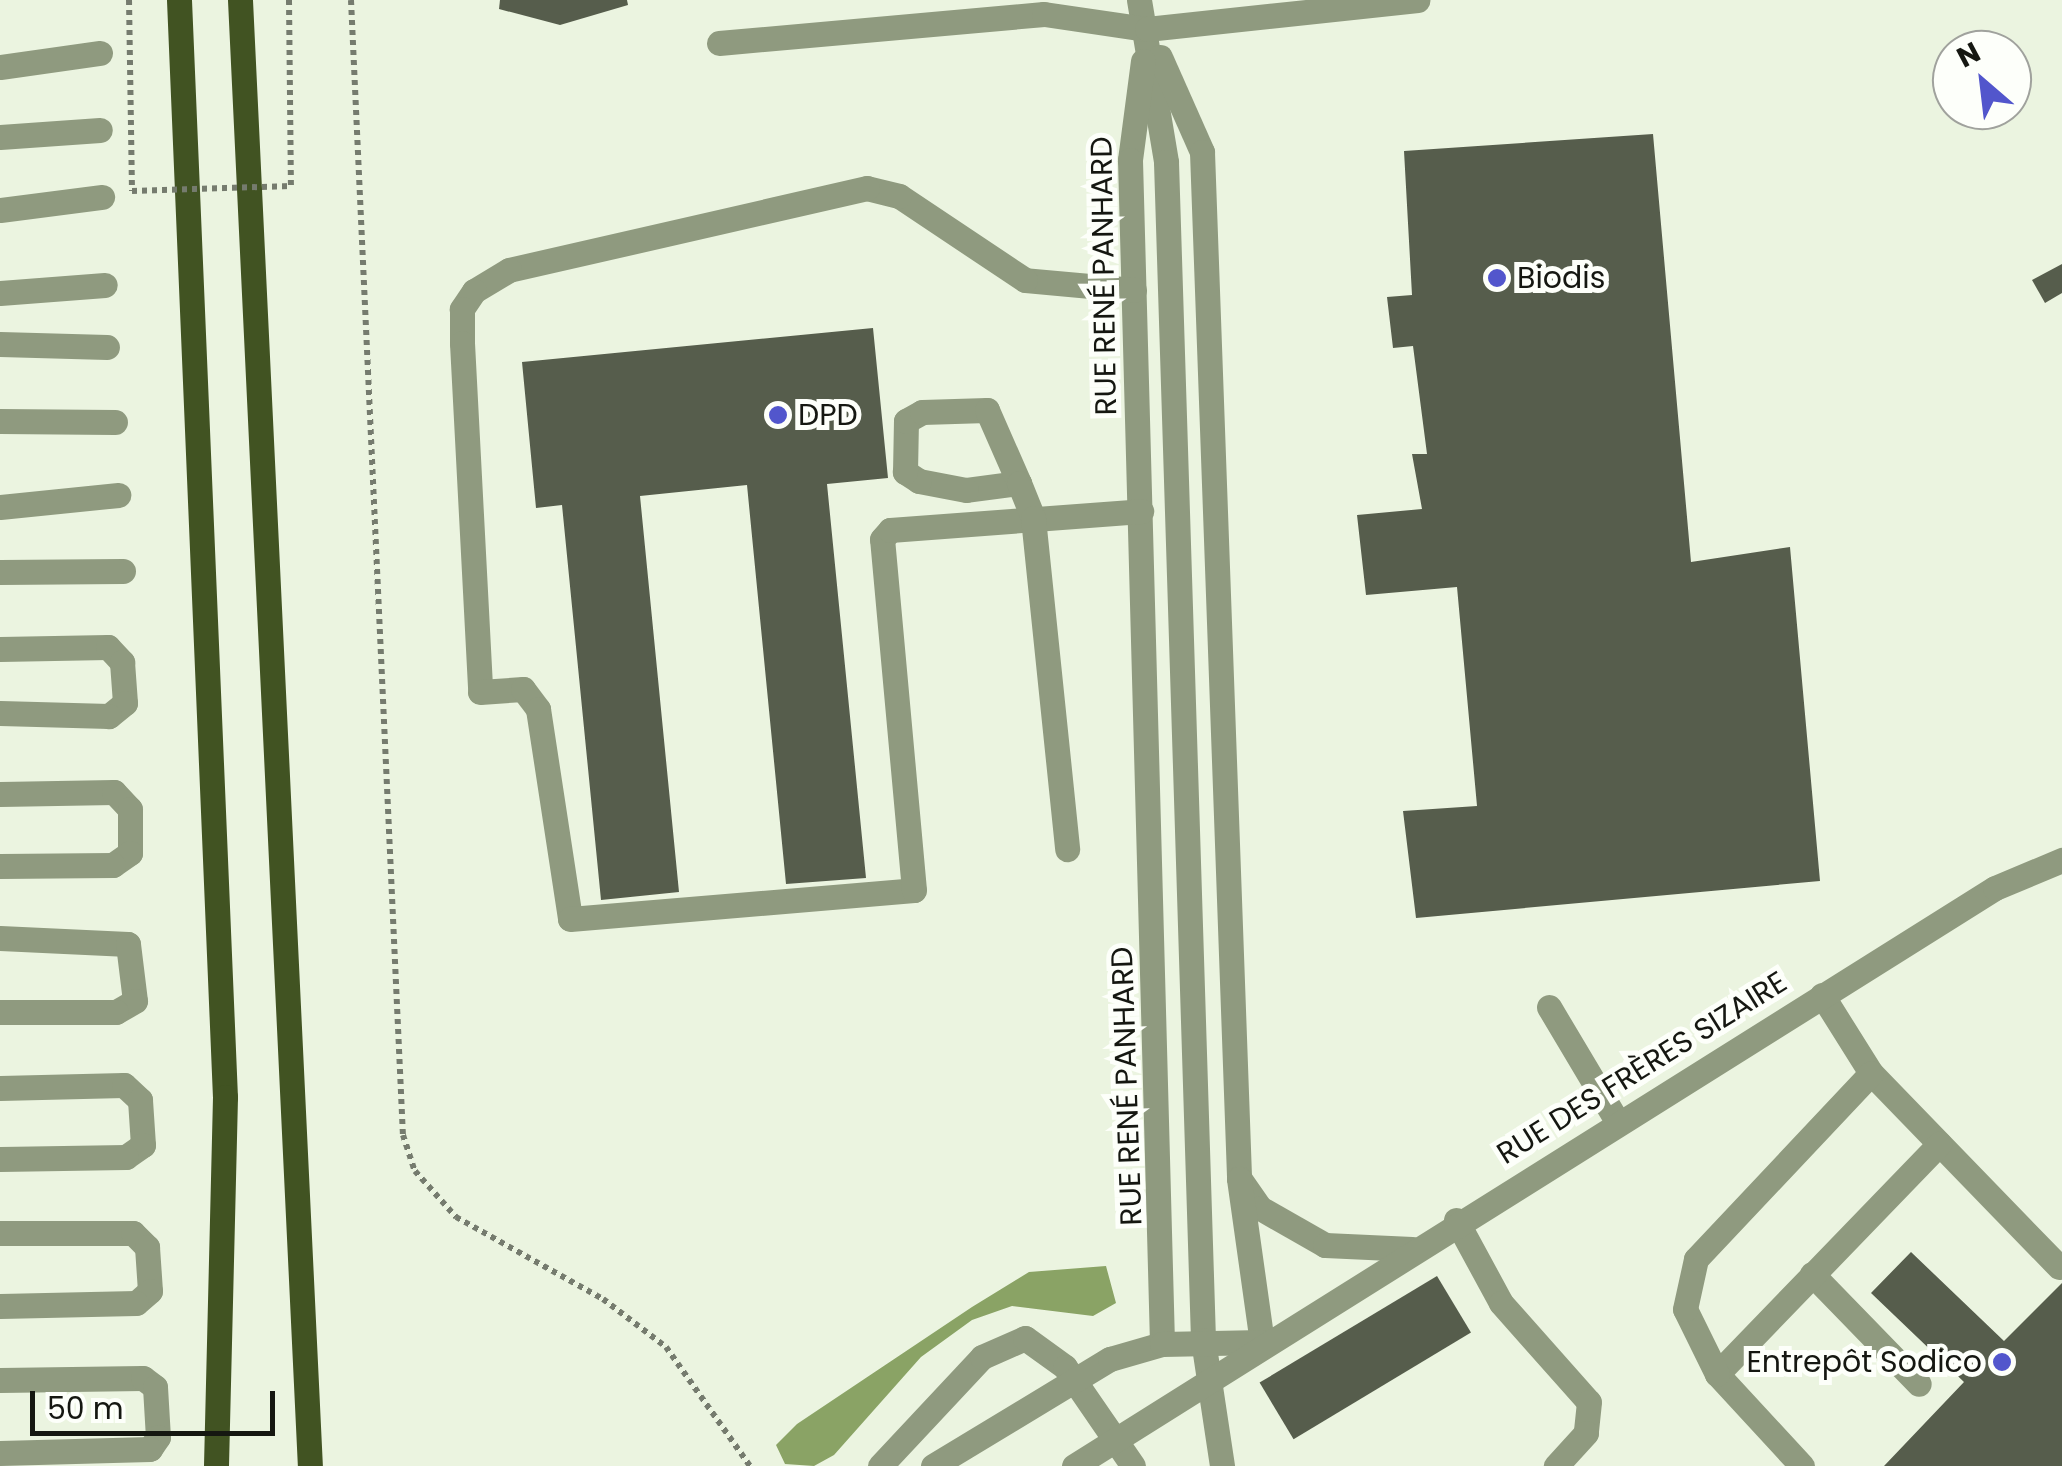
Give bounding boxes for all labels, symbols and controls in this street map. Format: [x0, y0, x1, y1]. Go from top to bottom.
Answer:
north arrow [1932, 30, 2032, 130]
text: N [1950, 33, 1987, 77]
street label: RUE RENÉ PANHARD [1084, 136, 1124, 416]
place label: Biodis [1517, 260, 1605, 296]
marker: Biodis [1486, 267, 1508, 289]
place label: DPD [798, 397, 858, 433]
marker: DPD [767, 404, 789, 426]
street label: RUE RENÉ PANHARD [1104, 946, 1150, 1226]
street label: RUE DES FRÈRES SIZAIRE [1491, 964, 1793, 1172]
place label: Entrepôt Sodico [1746, 1344, 1982, 1380]
marker: Entrepôt Sodico [1991, 1351, 2013, 1373]
scale bar [35, 1371, 280, 1433]
text: 50 m [47, 1387, 124, 1430]

